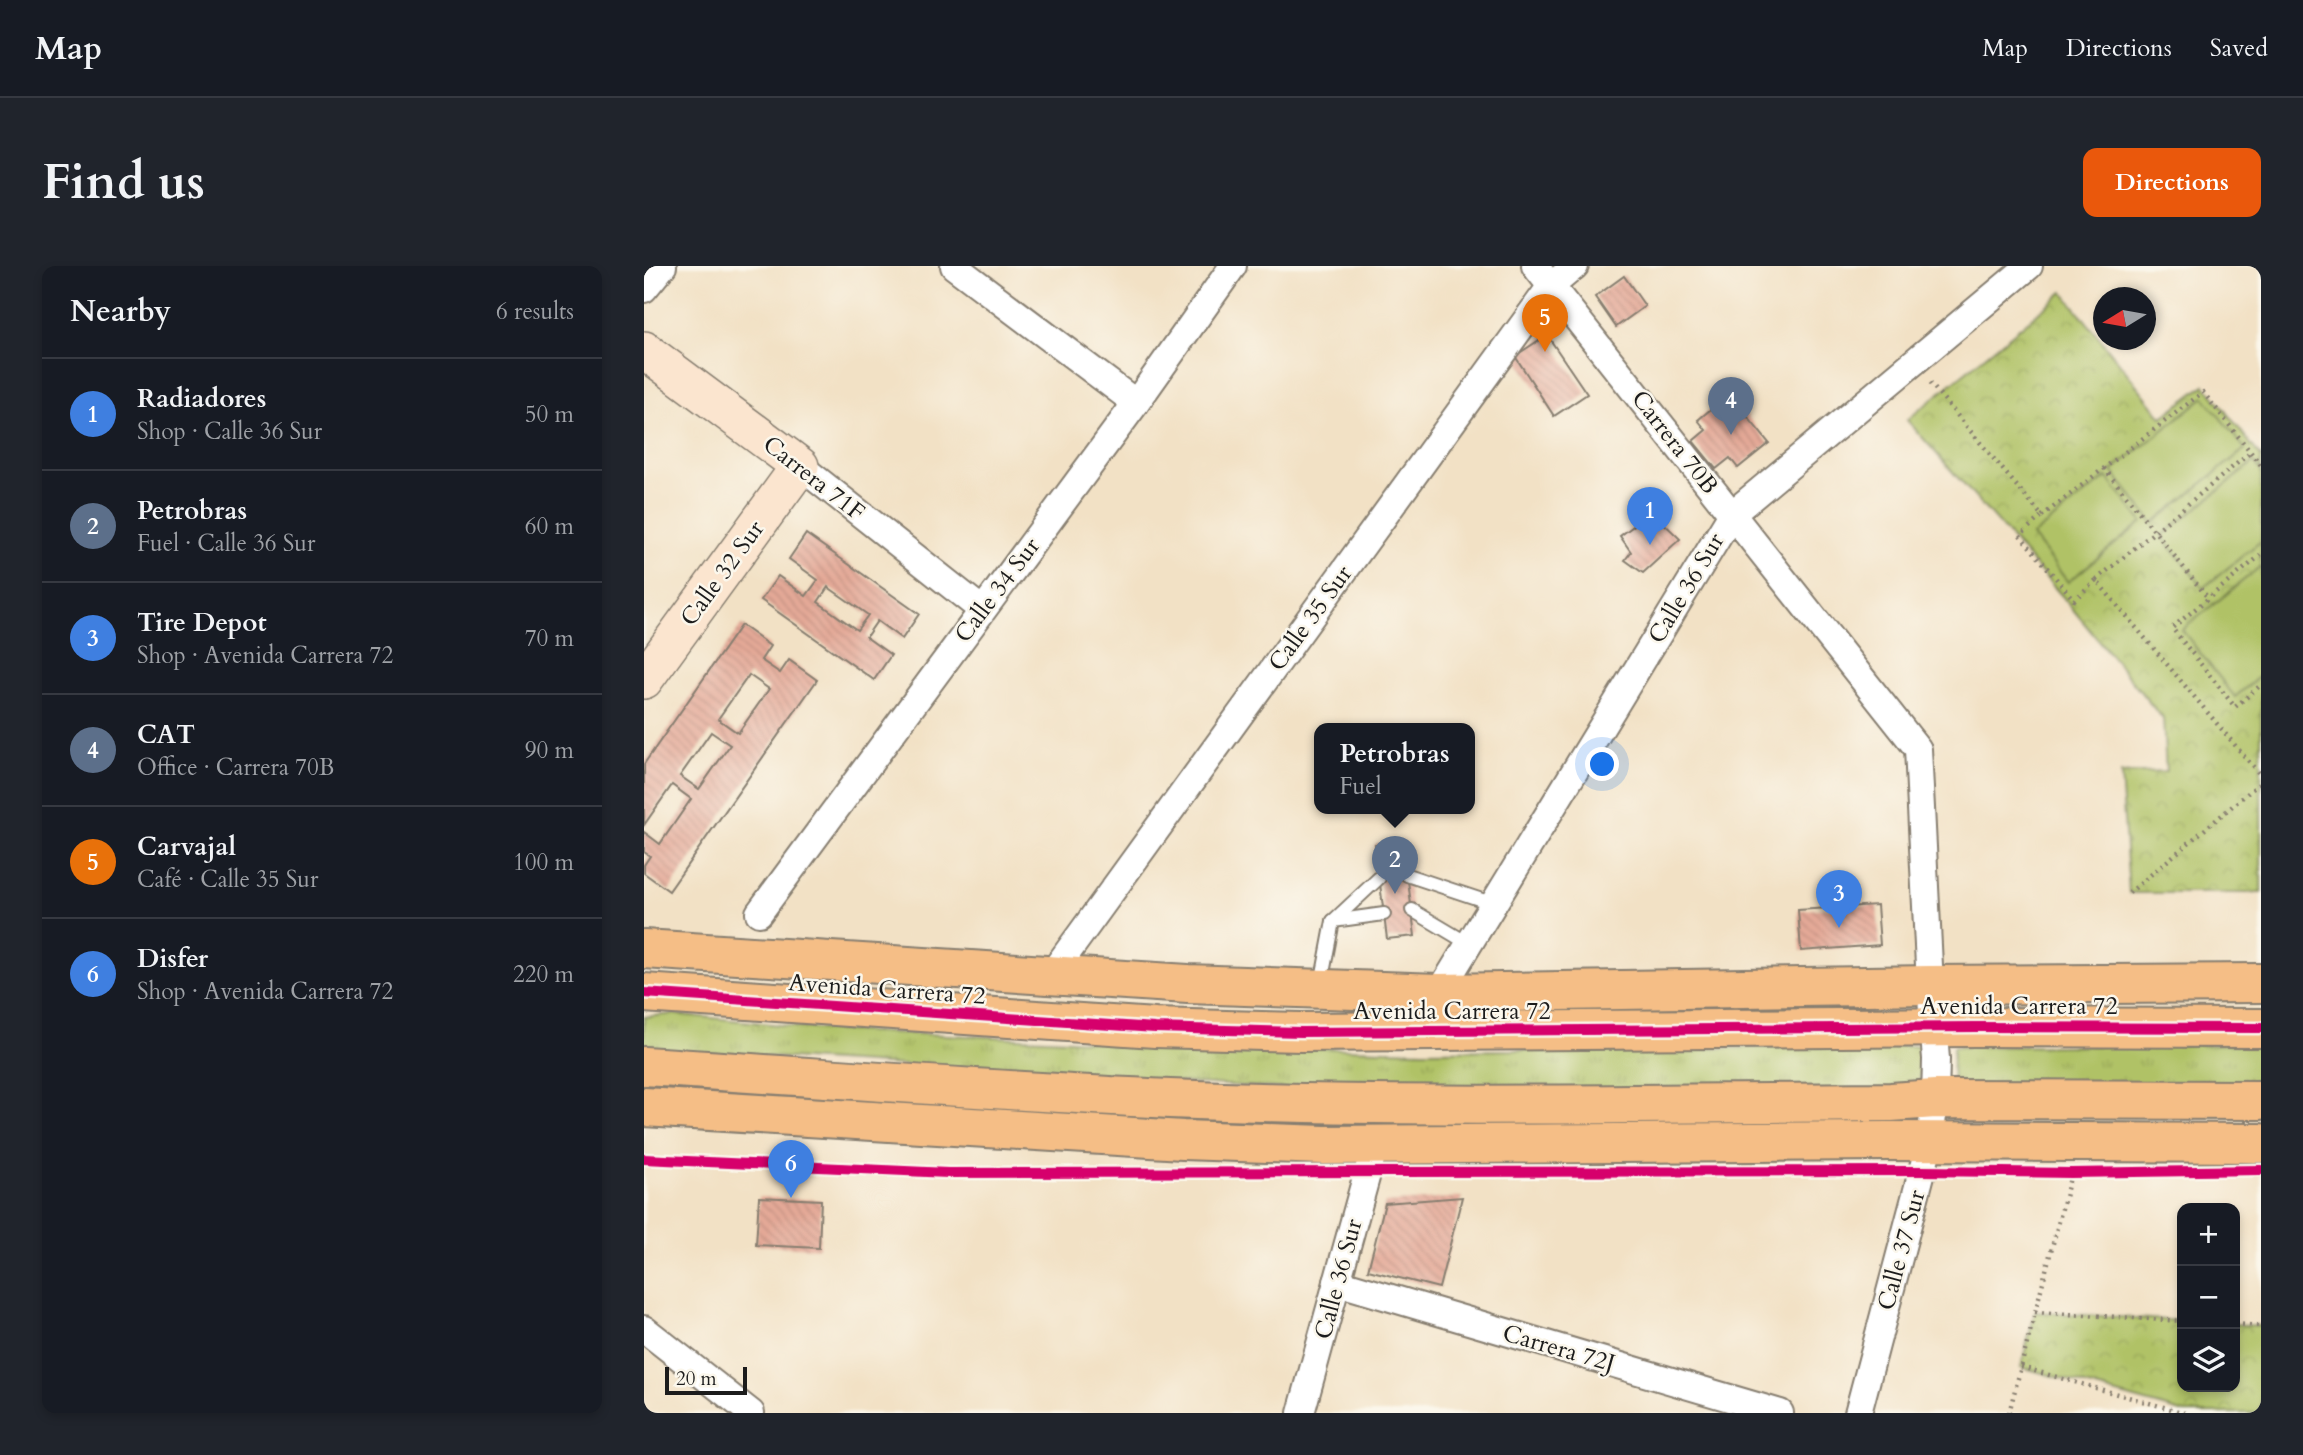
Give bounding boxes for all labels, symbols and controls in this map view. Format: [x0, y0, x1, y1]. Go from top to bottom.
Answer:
text: Map [35, 26, 102, 71]
text: Map [1982, 32, 2028, 65]
text: Directions [2066, 32, 2172, 65]
text: Saved [2210, 32, 2268, 65]
button: Directions [2083, 148, 2261, 217]
text: Find us [42, 149, 205, 216]
north arrow [2093, 287, 2156, 350]
text: Nearby [70, 291, 171, 332]
pin: 5 [1522, 294, 1568, 352]
text: 6 results [496, 296, 574, 327]
pin: 4 [1708, 377, 1754, 435]
text: Radiadores [137, 381, 266, 416]
street label: Carrera 70B [1624, 383, 1726, 501]
text: 1 [87, 399, 99, 430]
text: 50 m [525, 399, 574, 430]
text: Shop · Calle 36 Sur [137, 416, 322, 447]
street label: Carrera 71F [756, 428, 872, 529]
pin: 1 [1627, 487, 1673, 545]
text: Petrobras [137, 493, 247, 528]
text: 2 [87, 511, 99, 542]
text: 60 m [525, 511, 574, 542]
street label: Calle 32 Sur [673, 514, 772, 633]
street label: Calle 36 Sur [1641, 527, 1732, 650]
text: Fuel · Calle 36 Sur [137, 528, 315, 559]
street label: Calle 34 Sur [947, 531, 1048, 649]
street label: Calle 35 Sur [1261, 559, 1360, 678]
text: Tire Depot [137, 605, 267, 640]
text: 3 [87, 623, 99, 654]
text: 70 m [525, 623, 574, 654]
text: Shop · Avenida Carrera 72 [137, 640, 393, 671]
text: CAT [137, 717, 195, 752]
popup [1314, 723, 1475, 814]
text: 4 [87, 735, 99, 766]
text: 90 m [525, 735, 574, 766]
text: Petrobras [1339, 736, 1450, 771]
your location [1585, 747, 1619, 781]
text: Office · Carrera 70B [137, 752, 334, 783]
text: Fuel [1339, 771, 1382, 802]
text: Carvajal [137, 829, 236, 864]
pin: 2 [1372, 836, 1418, 894]
text: 5 [87, 847, 99, 878]
text: 100 m [513, 847, 574, 878]
text: Café · Calle 35 Sur [137, 864, 318, 895]
pin: 3 [1816, 870, 1862, 928]
text: Disfer [137, 941, 208, 976]
text: 6 [87, 959, 99, 990]
text: 220 m [513, 959, 574, 990]
street label: Avenida Carrera 72 [787, 966, 987, 1013]
text: Shop · Avenida Carrera 72 [137, 976, 393, 1007]
street label: Avenida Carrera 72 [1920, 990, 2118, 1023]
street label: Avenida Carrera 72 [1353, 995, 1551, 1028]
pin: 6 [768, 1140, 814, 1198]
street label: Calle 37 Sur [1870, 1186, 1933, 1314]
map controls [2177, 1203, 2240, 1392]
button: + [2177, 1203, 2240, 1266]
street label: Calle 36 Sur [1307, 1215, 1370, 1343]
button: − [2177, 1266, 2240, 1329]
street label: Carrera 72J [1499, 1317, 1619, 1380]
button: layers [2177, 1329, 2240, 1392]
scale bar [665, 1364, 747, 1396]
text: 20 m [676, 1366, 717, 1392]

